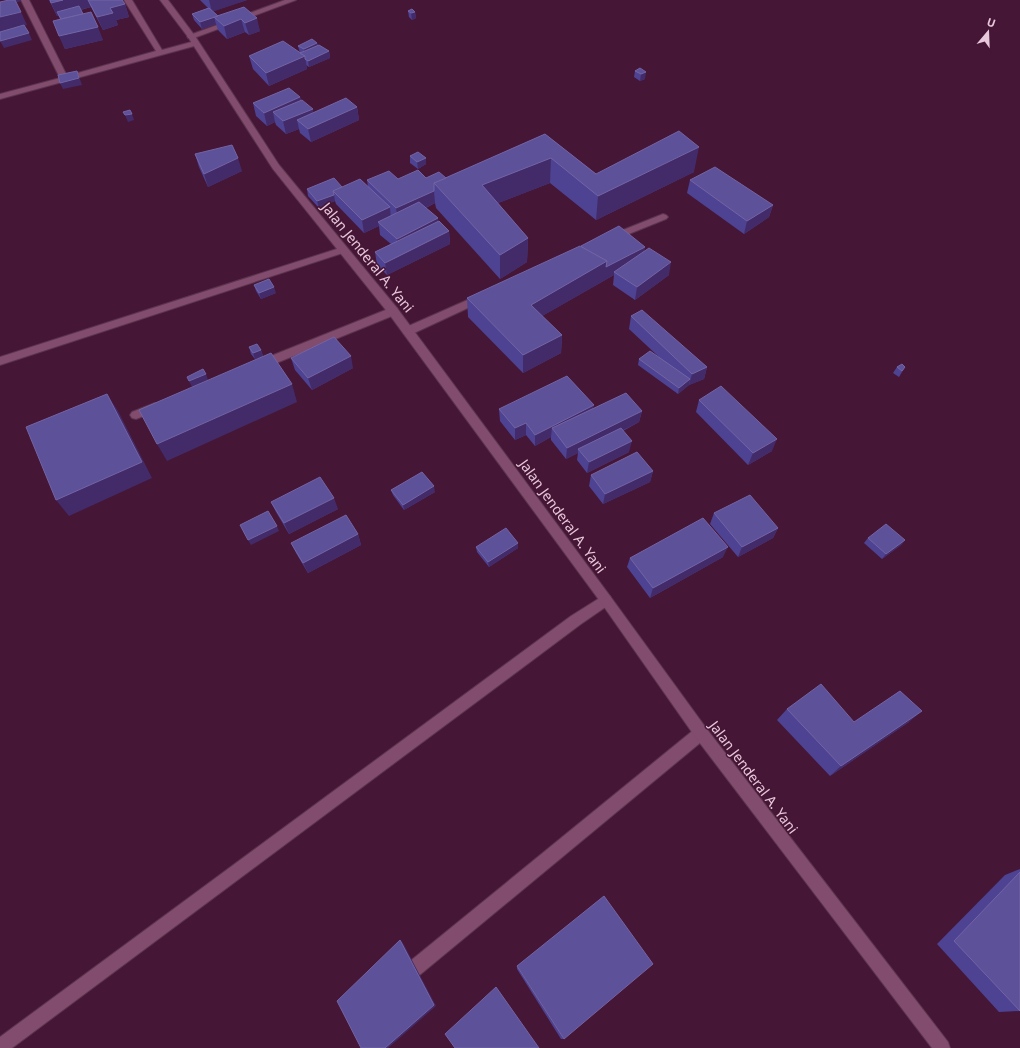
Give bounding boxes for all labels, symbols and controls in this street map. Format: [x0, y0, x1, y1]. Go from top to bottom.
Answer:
north arrow [968, 12, 1008, 52]
text: U [985, 14, 998, 31]
street label: Jalan Jenderal A. Yani [316, 196, 418, 316]
street label: Jalan Jenderal A. Yani [514, 454, 611, 577]
street label: Jalan Jenderal A. Yani [704, 715, 803, 837]

